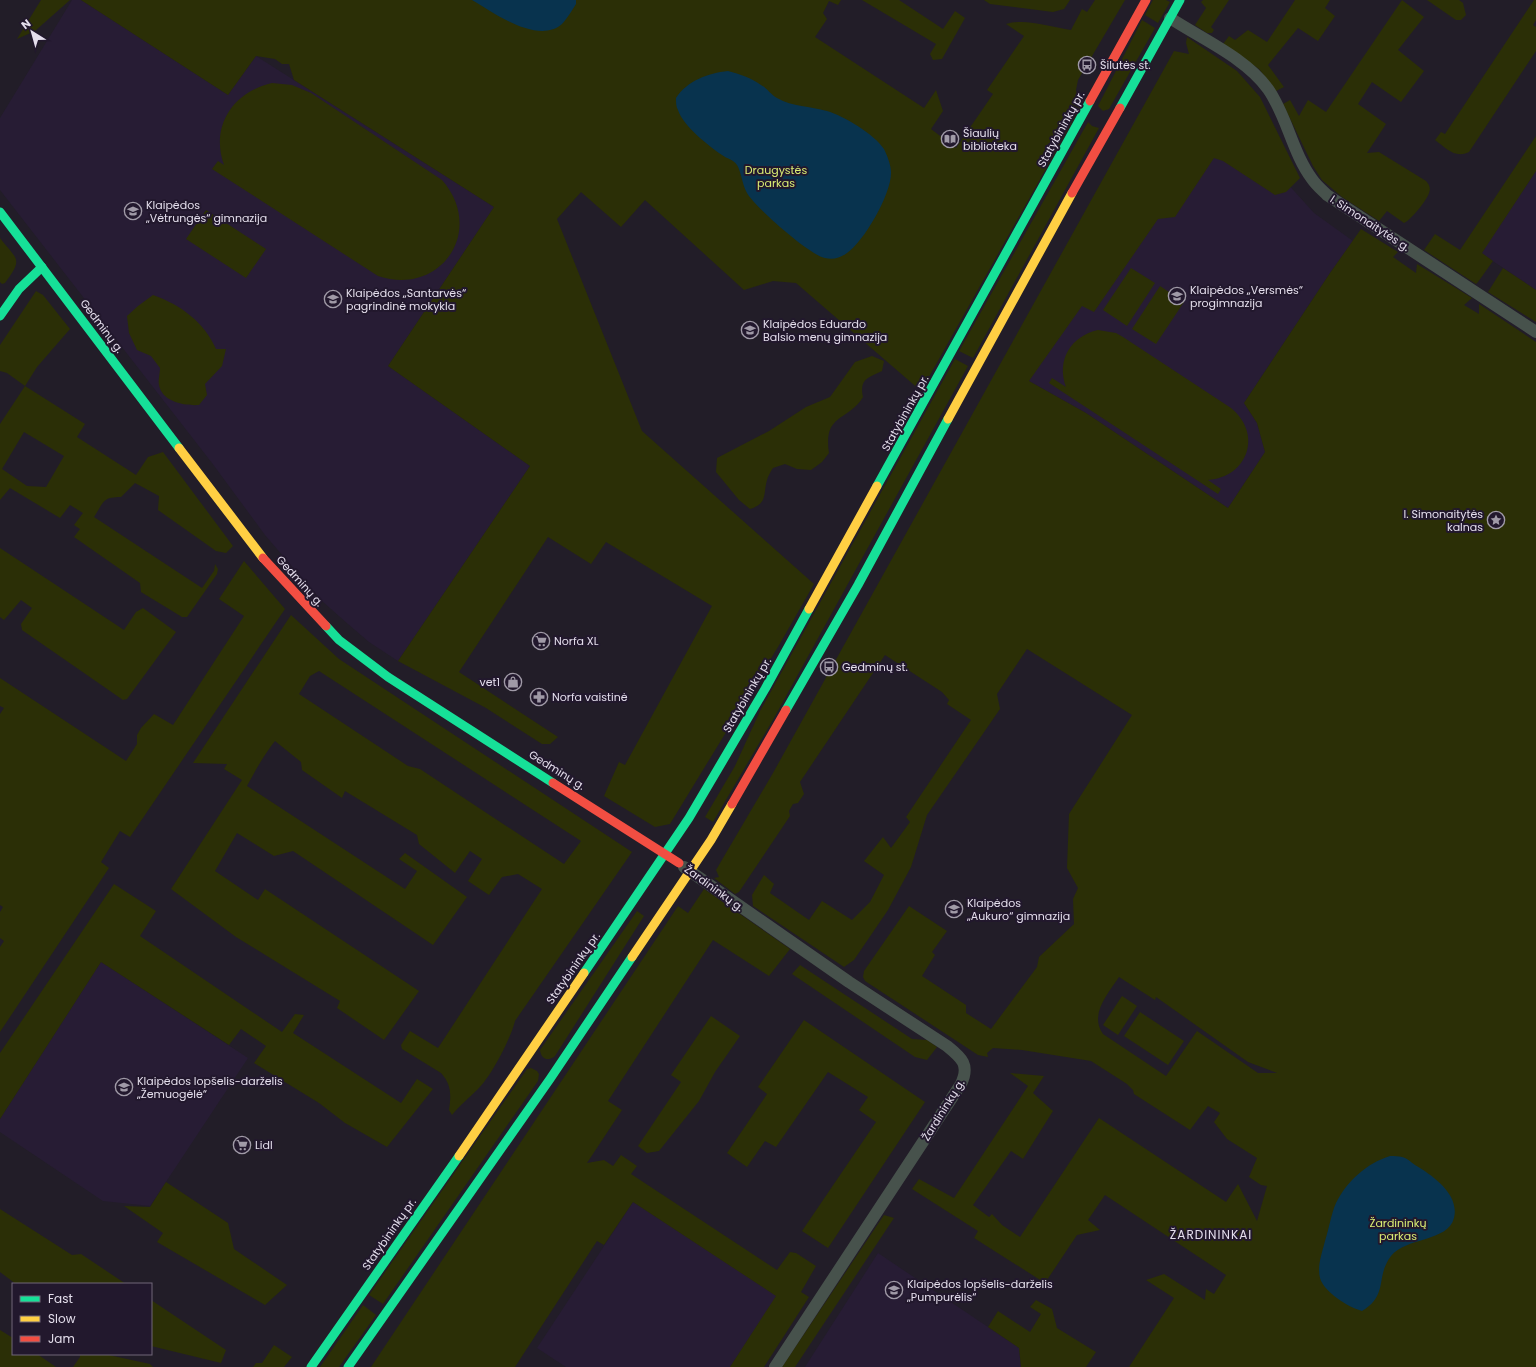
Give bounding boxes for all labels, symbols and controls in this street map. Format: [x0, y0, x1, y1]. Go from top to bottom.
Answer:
north arrow [12, 12, 52, 52]
text: N [18, 15, 34, 33]
bus stop icon: Šilutės st. [1077, 55, 1097, 75]
place label: Šilutės st. [1100, 57, 1150, 73]
street label: Statybininkų pr. [1034, 88, 1088, 170]
place label: Šiaulių biblioteka [963, 125, 1017, 154]
library icon: Šiaulių biblioteka [940, 129, 960, 149]
park label: Draugystės parkas [745, 162, 807, 191]
street label: I. Simonaitytės g. [1327, 191, 1413, 255]
place label: Klaipėdos „Vėtrungės“ gimnazija [145, 197, 267, 226]
school or university icon: Klaipėdos „Vėtrungės“ gimnazija [123, 201, 143, 221]
place label: Klaipėdos „Versmės“ progimnazija [1190, 282, 1303, 311]
place label: Klaipėdos „Santarvės“ pagrindinė mokykla [346, 285, 466, 314]
school or university icon: Klaipėdos „Versmės“ progimnazija [1167, 286, 1187, 306]
school or university icon: Klaipėdos „Santarvės“ pagrindinė mokykla [323, 289, 343, 309]
street label: Gedminų g. [76, 296, 128, 356]
place label: Klaipėdos Eduardo Balsio menų gimnazija [763, 316, 887, 345]
school or university icon: Klaipėdos Eduardo Balsio menų gimnazija [740, 320, 760, 340]
street label: Statybininkų pr. [878, 372, 932, 454]
place label: I. Simonaitytės kalnas [1404, 506, 1483, 535]
place icon: I. Simonaitytės kalnas [1486, 510, 1506, 530]
street label: Gedminų g. [273, 552, 327, 610]
supermarket icon: Norfa XL [531, 631, 551, 651]
place label: Norfa XL [554, 633, 599, 649]
street label: Statybininkų pr. [719, 654, 775, 736]
bus stop icon: Gedminų st. [819, 657, 839, 677]
place label: Gedminų st. [842, 659, 908, 675]
shop icon: vet1 [503, 672, 523, 692]
place label: vet1 [479, 674, 500, 690]
pharmacy icon: Norfa vaistinė [529, 687, 549, 707]
place label: Norfa vaistinė [552, 689, 628, 705]
street label: Gedminų g. [526, 746, 588, 794]
street label: Žardininkų g. [681, 861, 747, 915]
place label: Klaipėdos „Aukuro“ gimnazija [966, 895, 1070, 924]
school or university icon: Klaipėdos „Aukuro“ gimnazija [944, 899, 964, 919]
street label: Statybininkų pr. [542, 929, 604, 1007]
place label: Klaipėdos lopšelis-darželis „Žemuogėlė“ [136, 1073, 283, 1102]
street label: Žardininkų g. [918, 1076, 968, 1144]
school or university icon: Klaipėdos lopšelis-darželis „Žemuogėlė“ [114, 1077, 134, 1097]
supermarket icon: Lidl [232, 1135, 252, 1155]
place label: Lidl [255, 1137, 273, 1153]
street label: Statybininkų pr. [358, 1195, 420, 1273]
park label: Žardininkų parkas [1369, 1215, 1427, 1244]
district label: ŽARDININKAI [1170, 1226, 1252, 1243]
place label: Klaipėdos lopšelis-darželis „Pumpurėlis“ [906, 1276, 1053, 1305]
school or university icon: Klaipėdos lopšelis-darželis „Pumpurėlis“ [884, 1280, 904, 1300]
legend [12, 1283, 152, 1355]
text: Fast [48, 1290, 73, 1307]
text: Slow [48, 1310, 76, 1327]
text: Jam [48, 1330, 75, 1347]

